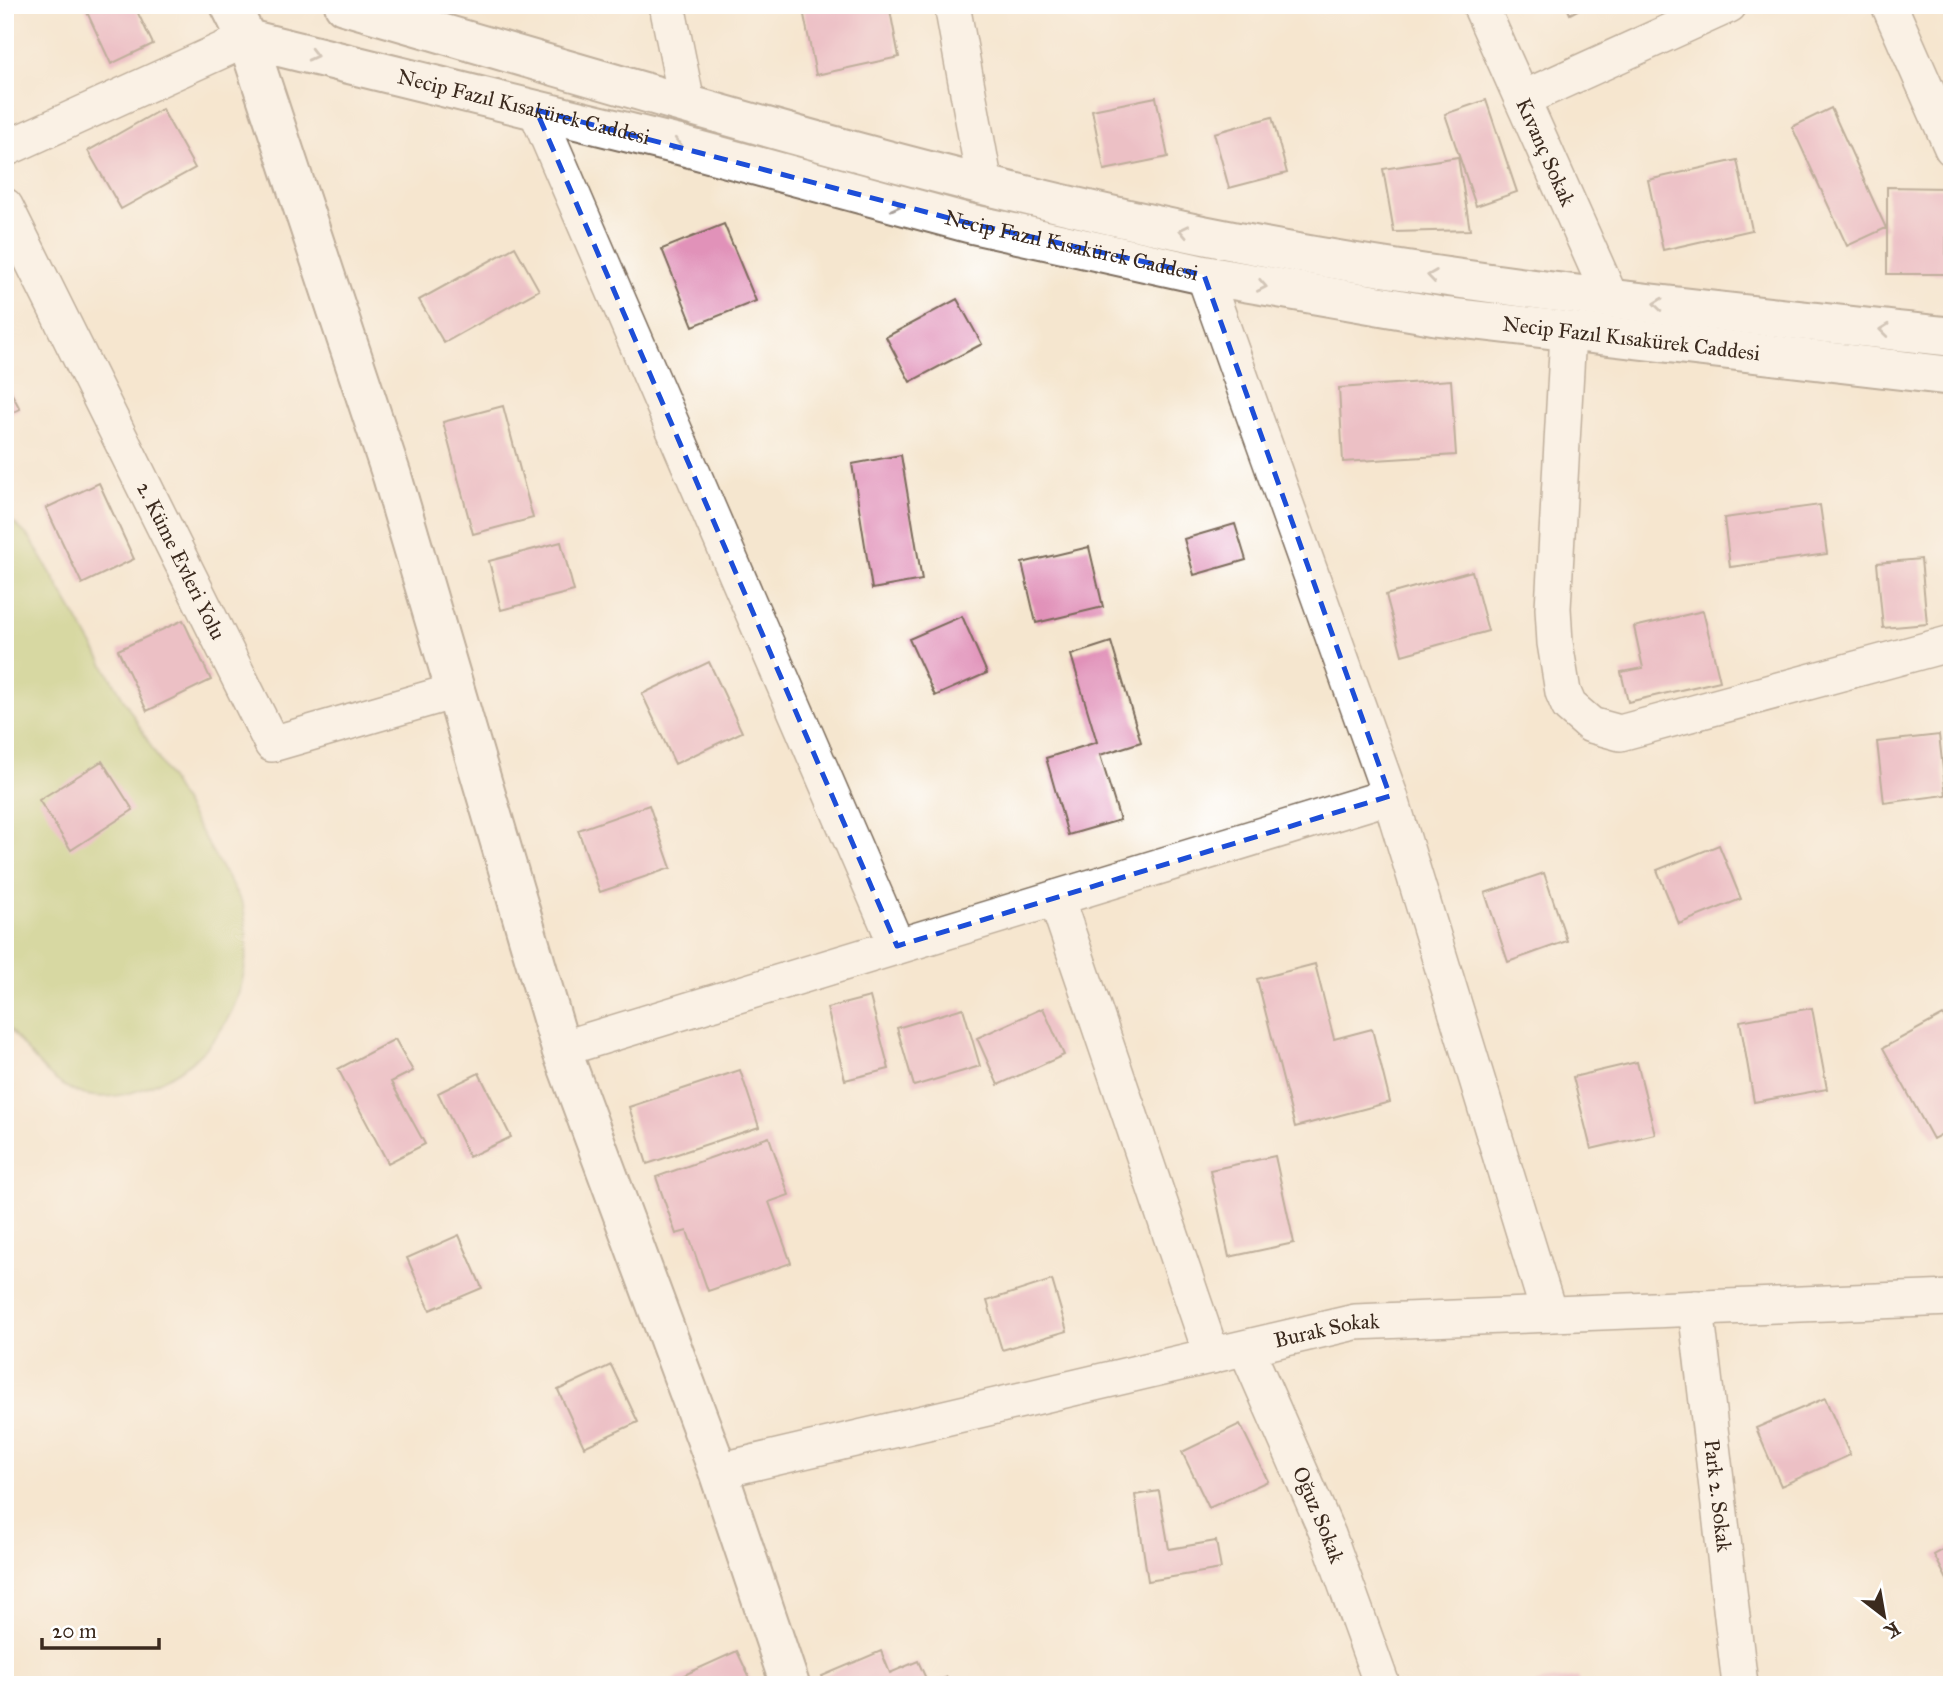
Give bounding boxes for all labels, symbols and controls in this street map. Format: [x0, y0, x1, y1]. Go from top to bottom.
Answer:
one-way arrow [307, 47, 319, 61]
street label: Necip Fazıl Kısakürek Caddesi [395, 63, 653, 150]
street label: Kıvanç Sokak [1510, 94, 1581, 210]
one-way arrow [671, 137, 683, 151]
one-way arrow [890, 197, 902, 211]
street label: Necip Fazıl Kısakürek Caddesi [942, 204, 1201, 286]
one-way arrow [1178, 225, 1190, 240]
one-way arrow [1426, 268, 1438, 283]
one-way arrow [1256, 277, 1268, 292]
one-way arrow [1652, 297, 1663, 312]
street label: Necip Fazıl Kısakürek Caddesi [1501, 311, 1762, 366]
one-way arrow [1878, 322, 1890, 337]
street label: 2. Küme Evleri Yolu [131, 478, 231, 644]
street label: Burak Sokak [1271, 1308, 1380, 1354]
street label: Park 2. Sokak [1698, 1438, 1737, 1554]
street label: Oğuz Sokak [1287, 1463, 1350, 1567]
north arrow [1848, 1582, 1918, 1652]
scale bar [42, 1606, 159, 1650]
text: K [1879, 1617, 1904, 1644]
text: 20 m [52, 1618, 97, 1644]

